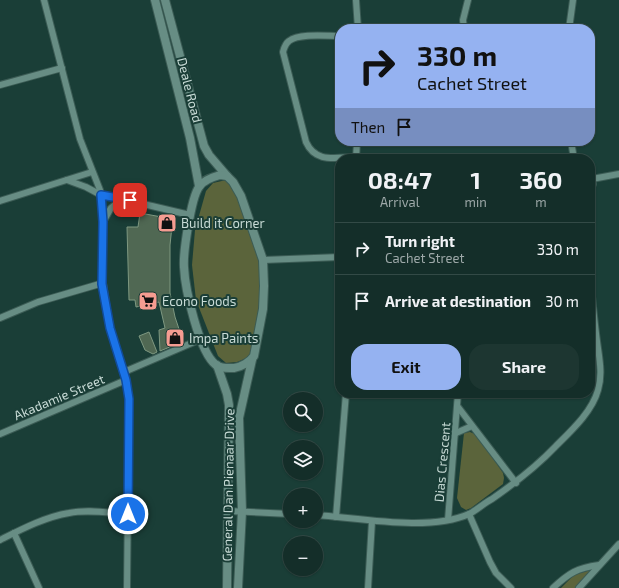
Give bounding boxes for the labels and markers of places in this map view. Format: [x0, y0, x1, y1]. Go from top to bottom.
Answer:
pin [113, 183, 147, 217]
shop icon: Build it Corner [156, 212, 178, 234]
place label: Build it Corner [181, 215, 265, 231]
supermarket icon: Econo Foods [137, 290, 159, 312]
place label: Econo Foods [162, 293, 236, 309]
shop icon: Impa Paints [164, 327, 186, 349]
place label: Impa Paints [189, 330, 258, 346]

